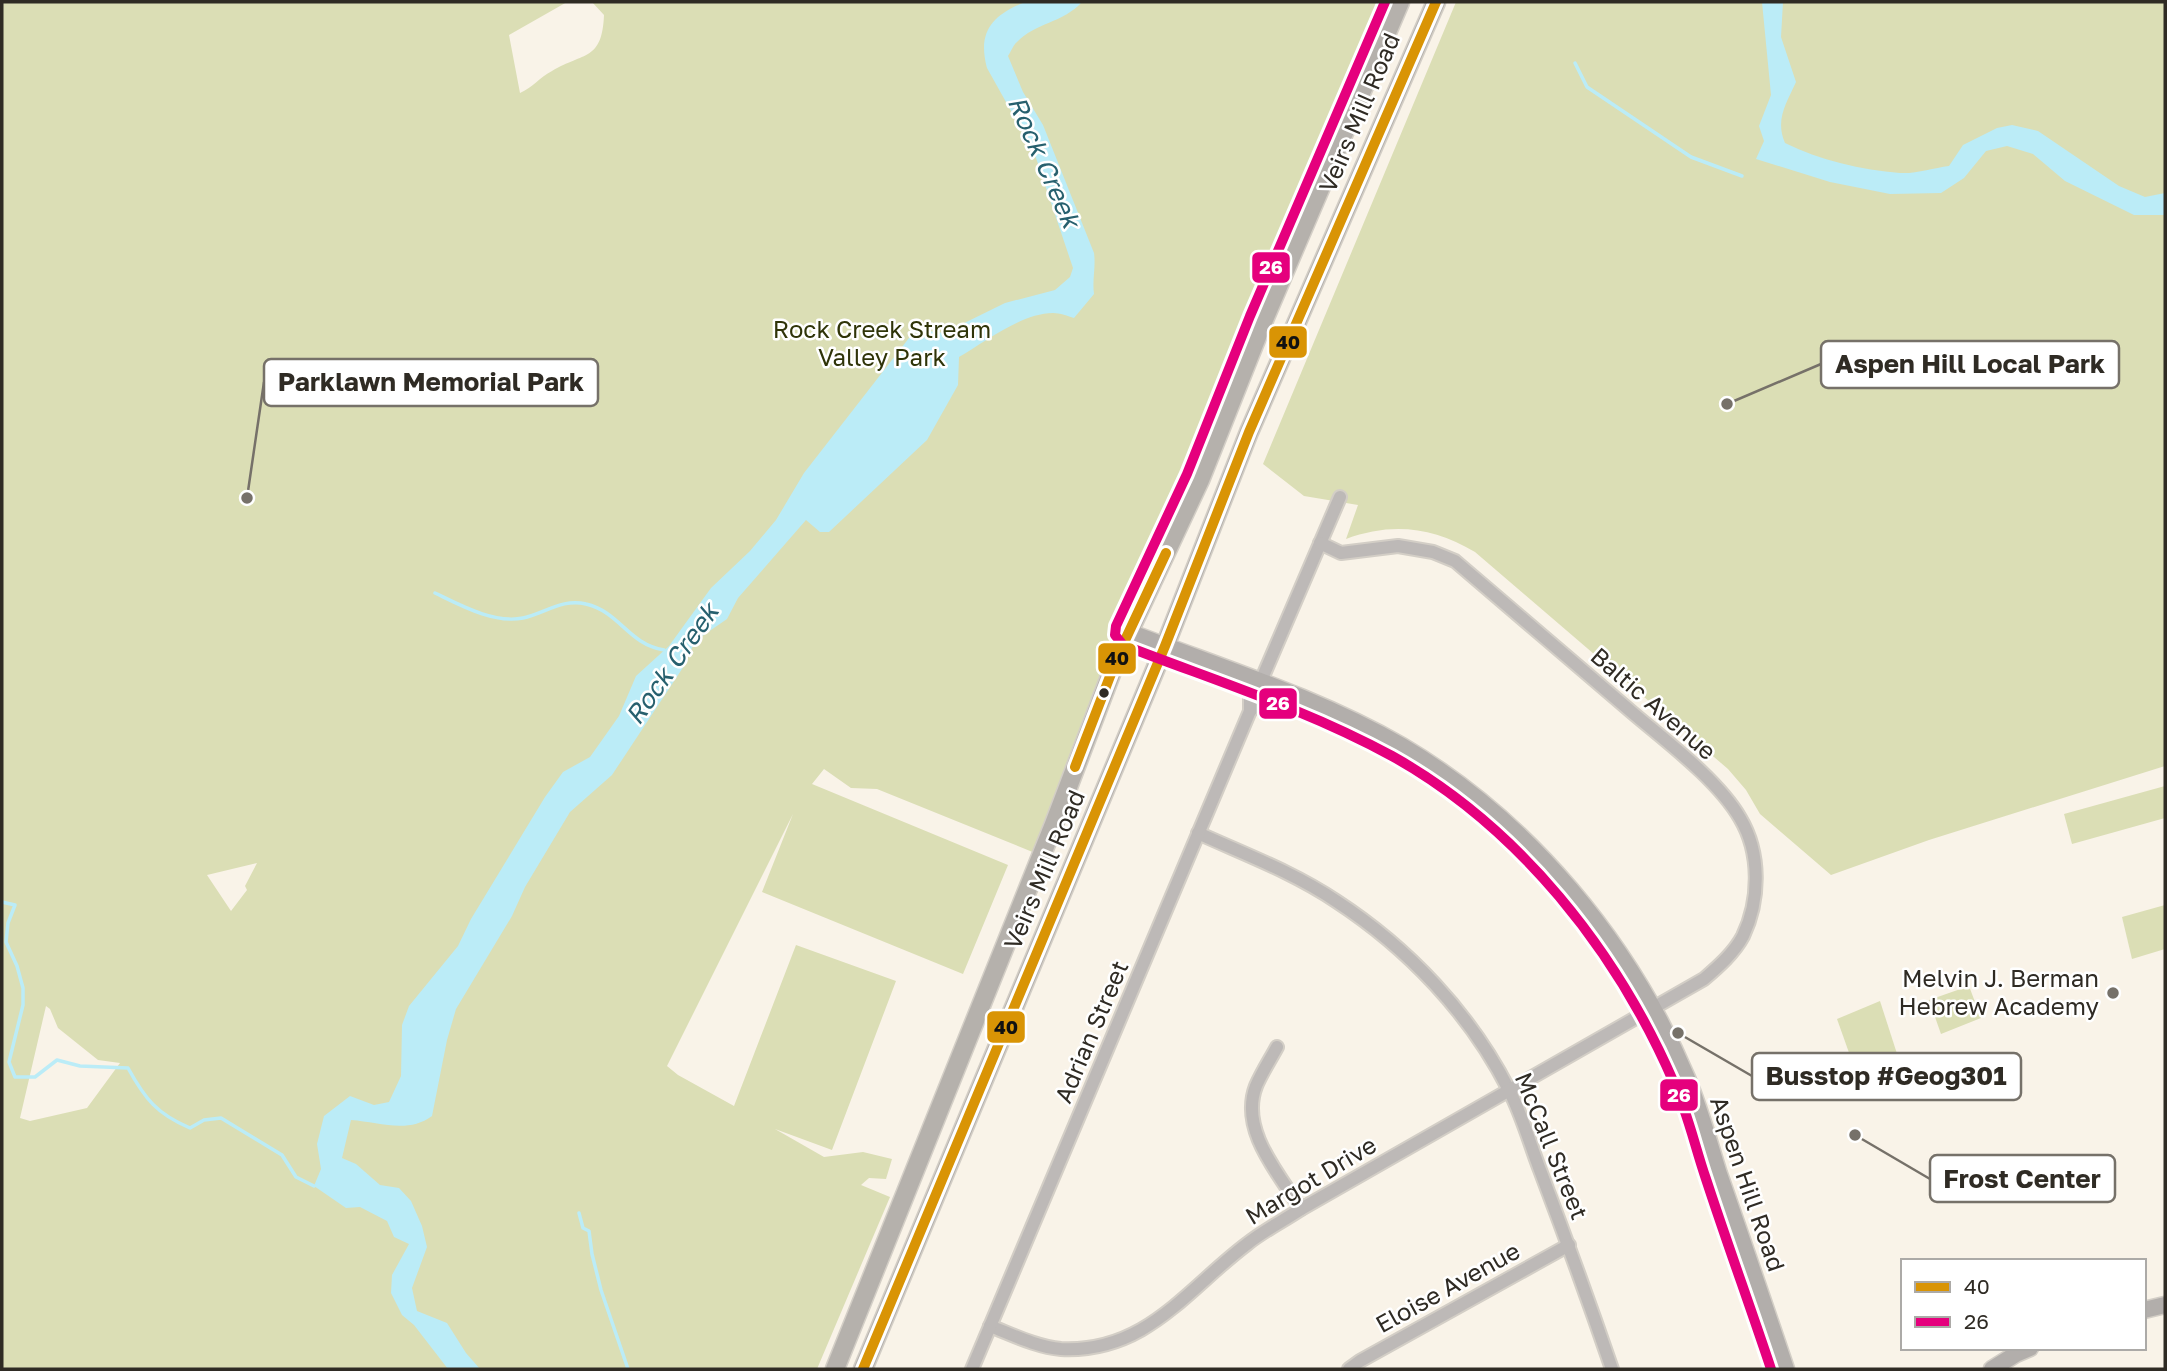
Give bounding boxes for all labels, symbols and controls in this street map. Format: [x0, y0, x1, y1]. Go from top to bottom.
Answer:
street label: Veirs Mill Road [1312, 28, 1405, 196]
water label: Rock Creek [1002, 91, 1088, 235]
line badge: 26 [1251, 251, 1291, 284]
text: 26 [1259, 255, 1283, 278]
park label: Rock Creek Stream Valley Park [773, 314, 991, 371]
line badge: 40 [1268, 325, 1308, 359]
text: 40 [1276, 330, 1300, 353]
callout: Aspen Hill Local Park [1821, 341, 2119, 388]
text: Aspen Hill Local Park [1835, 348, 2105, 379]
callout: Parklawn Memorial Park [264, 359, 598, 406]
text: Parklawn Memorial Park [278, 366, 584, 397]
water label: Rock Creek [619, 595, 726, 730]
street label: Baltic Avenue [1585, 641, 1723, 765]
line badge: 40 [1097, 642, 1137, 675]
text: 40 [1105, 646, 1129, 669]
unlabelled marker [1097, 686, 1111, 700]
line badge: 26 [1258, 687, 1298, 720]
text: 26 [1266, 691, 1290, 714]
street label: Veirs Mill Road [997, 785, 1090, 953]
street label: Adrian Street [1048, 956, 1134, 1107]
place label: Melvin J. Berman Hebrew Academy [1898, 963, 2099, 1020]
marker: Melvin J. Berman Hebrew Academy [2105, 985, 2121, 1001]
line badge: 40 [986, 1010, 1026, 1044]
text: 40 [994, 1015, 1018, 1038]
callout: Busstop #Geog301 [1752, 1053, 2021, 1100]
text: Busstop #Geog301 [1765, 1060, 2007, 1091]
street label: McCall Street [1510, 1068, 1595, 1223]
line badge: 26 [1659, 1078, 1699, 1112]
text: 26 [1667, 1083, 1691, 1106]
street label: Aspen Hill Road [1705, 1092, 1792, 1275]
street label: Margot Drive [1240, 1129, 1381, 1230]
callout: Frost Center [1930, 1155, 2115, 1202]
text: Frost Center [1943, 1163, 2101, 1194]
street label: Eloise Avenue [1370, 1235, 1524, 1338]
legend [1901, 1259, 2146, 1350]
text: 40 [1964, 1273, 1990, 1299]
text: 26 [1964, 1308, 1989, 1334]

